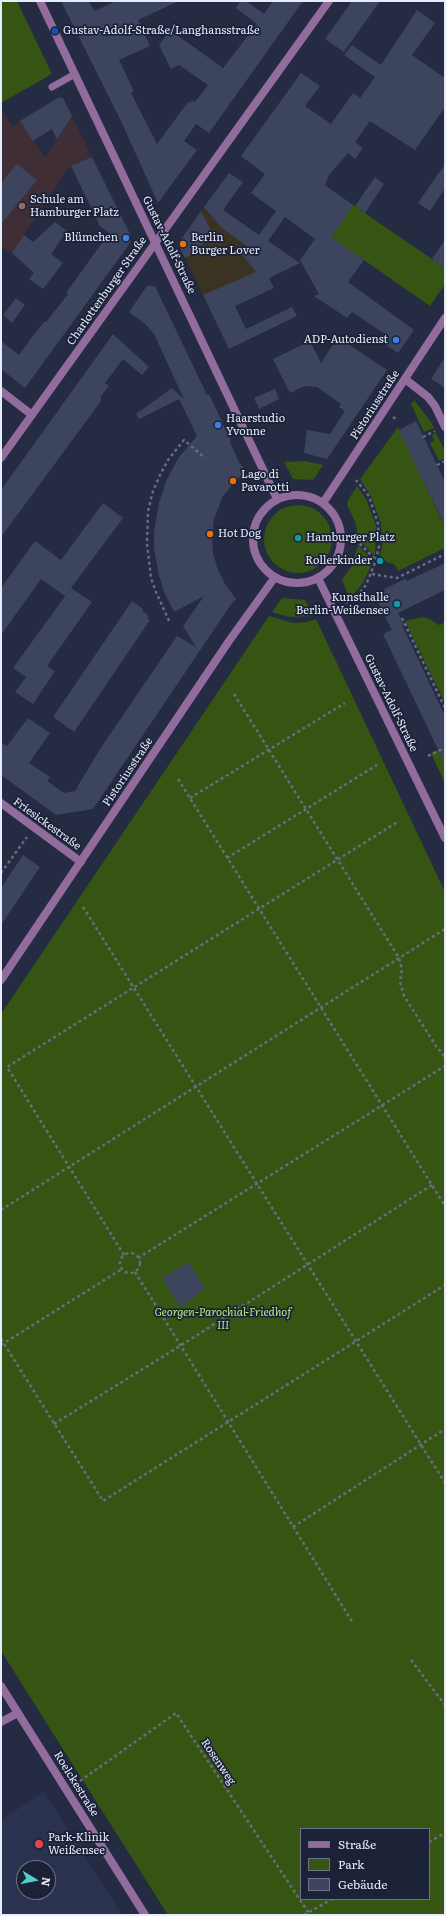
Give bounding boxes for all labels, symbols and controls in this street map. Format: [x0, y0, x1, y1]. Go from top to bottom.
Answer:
place label: Gustav-Adolf-Straße/Langhansstraße [63, 24, 260, 38]
marker: Gustav-Adolf-Straße/Langhansstraße [50, 26, 60, 36]
place label: Schule am Hamburger Platz [30, 193, 119, 219]
street label: Gustav-Adolf-Straße [140, 194, 198, 296]
marker: Schule am Hamburger Platz [17, 201, 27, 211]
place label: Blümchen [64, 231, 118, 245]
place label: Berlin Burger Lover [191, 231, 260, 257]
marker: Blümchen [121, 233, 131, 243]
street label: Charlottenburger Straße [64, 234, 150, 348]
marker: Berlin Burger Lover [178, 239, 188, 249]
place label: ADP-Autodienst [304, 333, 388, 347]
marker: ADP-Autodienst [391, 335, 401, 345]
street label: Pistoriusstraße [348, 368, 402, 442]
place label: Haarstudio Yvonne [226, 412, 285, 438]
marker: Haarstudio Yvonne [213, 420, 223, 430]
place label: Lago di Pavarotti [241, 468, 289, 494]
marker: Lago di Pavarotti [228, 476, 238, 486]
place label: Hot Dog [218, 527, 261, 541]
marker: Hot Dog [205, 529, 215, 539]
place label: Hamburger Platz [306, 531, 395, 545]
marker: Hamburger Platz [293, 533, 303, 543]
place label: Rollerkinder [305, 554, 372, 568]
marker: Rollerkinder [375, 556, 385, 566]
place label: Kunsthalle Berlin-Weißensee [296, 591, 389, 617]
marker: Kunsthalle Berlin-Weißensee [392, 599, 402, 609]
street label: Gustav-Adolf-Straße [362, 652, 420, 754]
street label: Pistoriusstraße [100, 735, 156, 809]
street label: Friesickestraße [11, 795, 83, 853]
park label: Georgen-Parochial-Friedhof III [155, 1306, 291, 1332]
street label: Rosenweg [198, 1737, 238, 1787]
street label: Roelckestraße [51, 1749, 101, 1819]
legend [300, 1828, 430, 1900]
place label: Park-Klinik Weißensee [48, 1831, 109, 1857]
text: Straße [338, 1835, 376, 1853]
marker: Park-Klinik Weißensee [33, 1838, 45, 1850]
text: Park [338, 1855, 364, 1873]
north arrow [16, 1860, 56, 1900]
text: Gebäude [338, 1875, 387, 1893]
text: N [38, 1876, 56, 1888]

